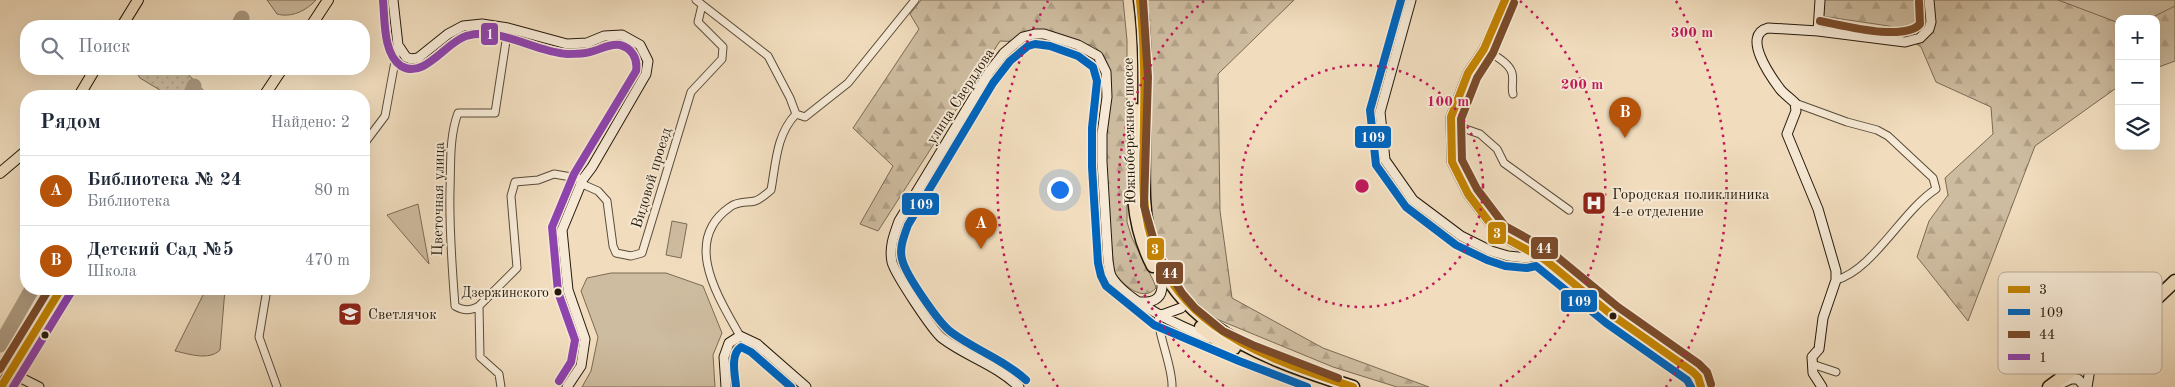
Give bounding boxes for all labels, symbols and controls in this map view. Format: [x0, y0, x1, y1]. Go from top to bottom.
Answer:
map controls [2115, 15, 2160, 150]
button: + [2115, 15, 2160, 60]
search box [20, 20, 370, 75]
line badge: 1 [480, 22, 499, 46]
text: 300 m [1671, 26, 1713, 41]
text: 1 [486, 28, 494, 42]
icon: search [38, 34, 66, 62]
text: Поиск [78, 38, 130, 57]
street label: улица Свердлова [925, 46, 998, 147]
street label: Южнобережное шоссе [1122, 57, 1139, 205]
button: − [2115, 60, 2160, 105]
text: 200 m [1561, 78, 1603, 93]
text: 100 m [1427, 95, 1469, 110]
pin: B [1609, 97, 1641, 138]
button: layers [2115, 105, 2160, 150]
text: Рядом [40, 112, 101, 133]
text: Найдено: 2 [271, 115, 350, 131]
line badge: 109 [1354, 125, 1392, 149]
street label: Видовой проезд [630, 126, 675, 231]
text: 109 [1361, 131, 1385, 145]
street label: Цветочная улица [431, 141, 448, 256]
text: Библиотека № 24 [87, 171, 242, 190]
your location [1047, 177, 1073, 203]
centre of rings [1353, 177, 1371, 195]
text: A [50, 183, 62, 199]
text: 80 m [314, 183, 350, 199]
place label: Городская поликлиника 4-е отделение [1612, 188, 1770, 220]
hospital icon: Городская поликлиника 4-е отделение [1581, 190, 1607, 216]
line badge: 109 [901, 192, 940, 216]
text: Библиотека [87, 194, 170, 210]
text: 109 [909, 198, 933, 212]
pin: A [965, 208, 997, 249]
line badge: 3 [1487, 221, 1507, 245]
text: 3 [1493, 227, 1501, 241]
line badge: 44 [1530, 236, 1559, 260]
line badge: 3 [1146, 237, 1165, 261]
text: Детский Сад №5 [87, 241, 234, 260]
text: 44 [1536, 242, 1552, 256]
text: 3 [1151, 243, 1159, 257]
text: B [50, 253, 62, 269]
text: 470 m [305, 253, 350, 269]
line badge: 44 [1155, 261, 1184, 285]
text: Школа [87, 264, 137, 280]
text: 44 [1162, 267, 1178, 281]
legend [1998, 272, 2162, 374]
text: 3 [2039, 283, 2047, 297]
place label: Дзержинского [461, 286, 549, 300]
marker: Дзержинского [553, 287, 563, 297]
line badge: 109 [1560, 289, 1598, 313]
text: 109 [1567, 295, 1591, 309]
school or university icon: Светлячок [337, 301, 363, 327]
text: 109 [2039, 306, 2063, 320]
place label: Светлячок [368, 308, 437, 323]
unlabelled marker [1608, 311, 1618, 321]
text: 44 [2039, 328, 2055, 342]
unlabelled marker [40, 330, 50, 340]
text: 1 [2039, 351, 2047, 365]

